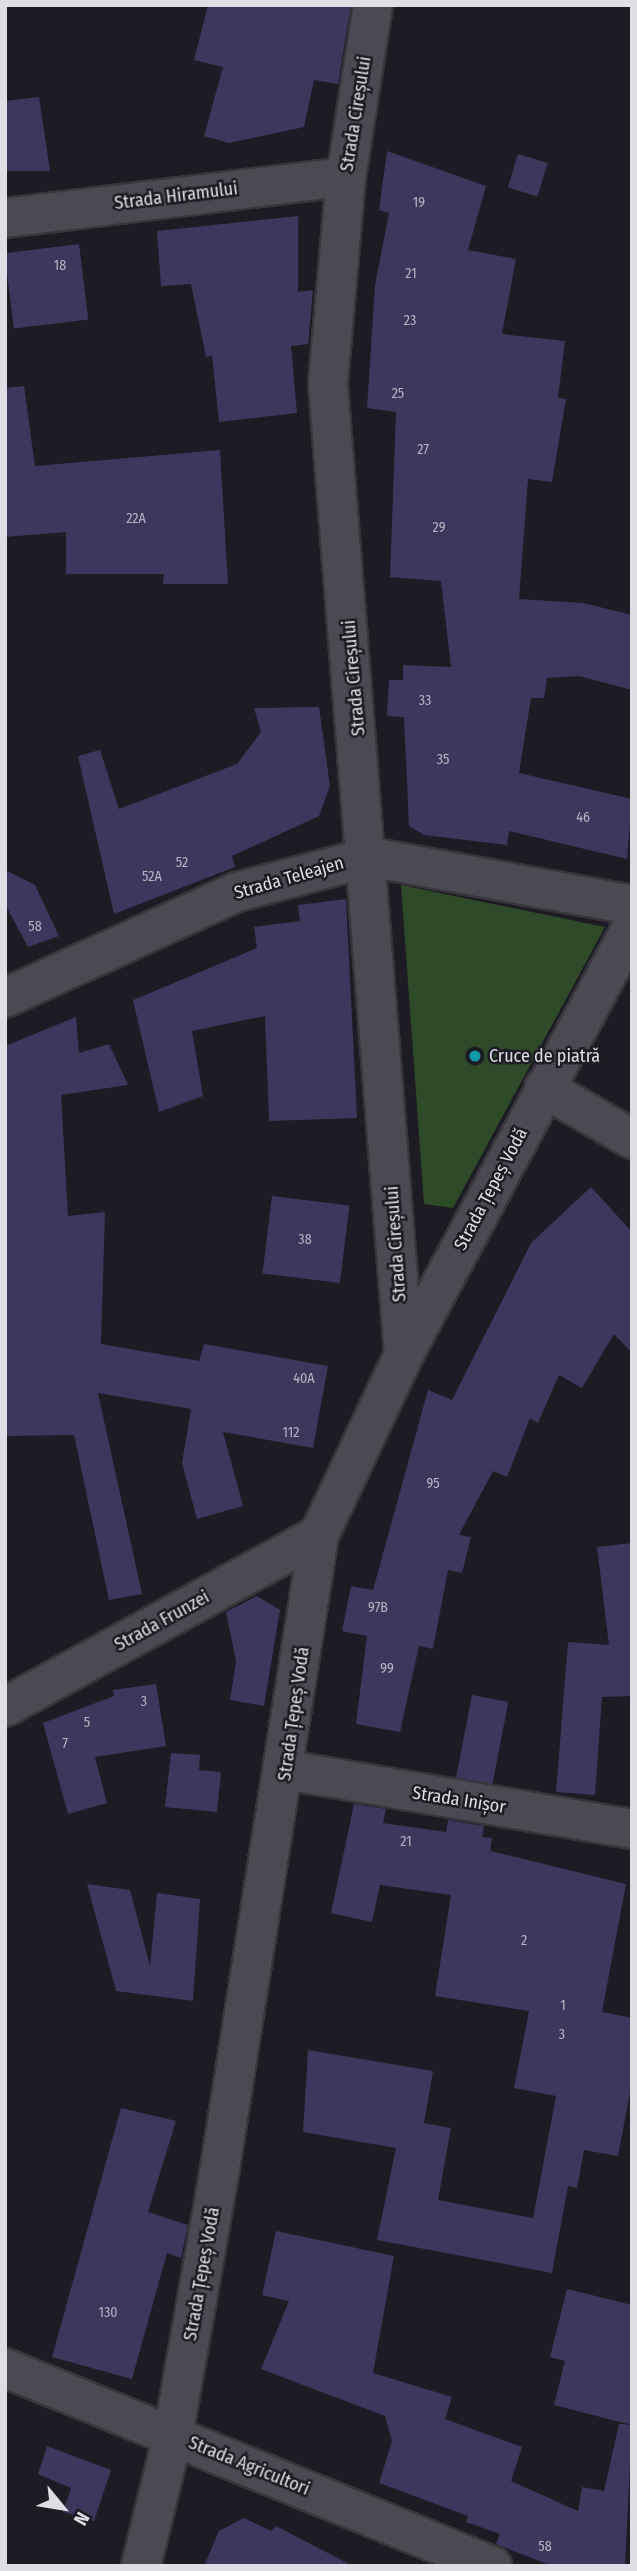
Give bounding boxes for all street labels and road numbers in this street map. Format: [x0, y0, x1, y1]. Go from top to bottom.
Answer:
street label: Strada Cireșului [336, 55, 376, 173]
street label: Strada Hiramului [113, 178, 239, 214]
street label: Strada Cireșului [338, 619, 370, 737]
street label: Strada Teleajen [232, 852, 346, 904]
street label: Strada Țepeș Vodă [450, 1124, 532, 1254]
street label: Strada Cireșului [381, 1185, 411, 1303]
street label: Strada Frunzei [111, 1586, 213, 1656]
street label: Strada Țepeș Vodă [274, 1645, 314, 1783]
street label: Strada Inișor [411, 1782, 507, 1818]
street label: Strada Țepeș Vodă [180, 2205, 224, 2343]
street label: Strada Agricultori [185, 2432, 313, 2500]

